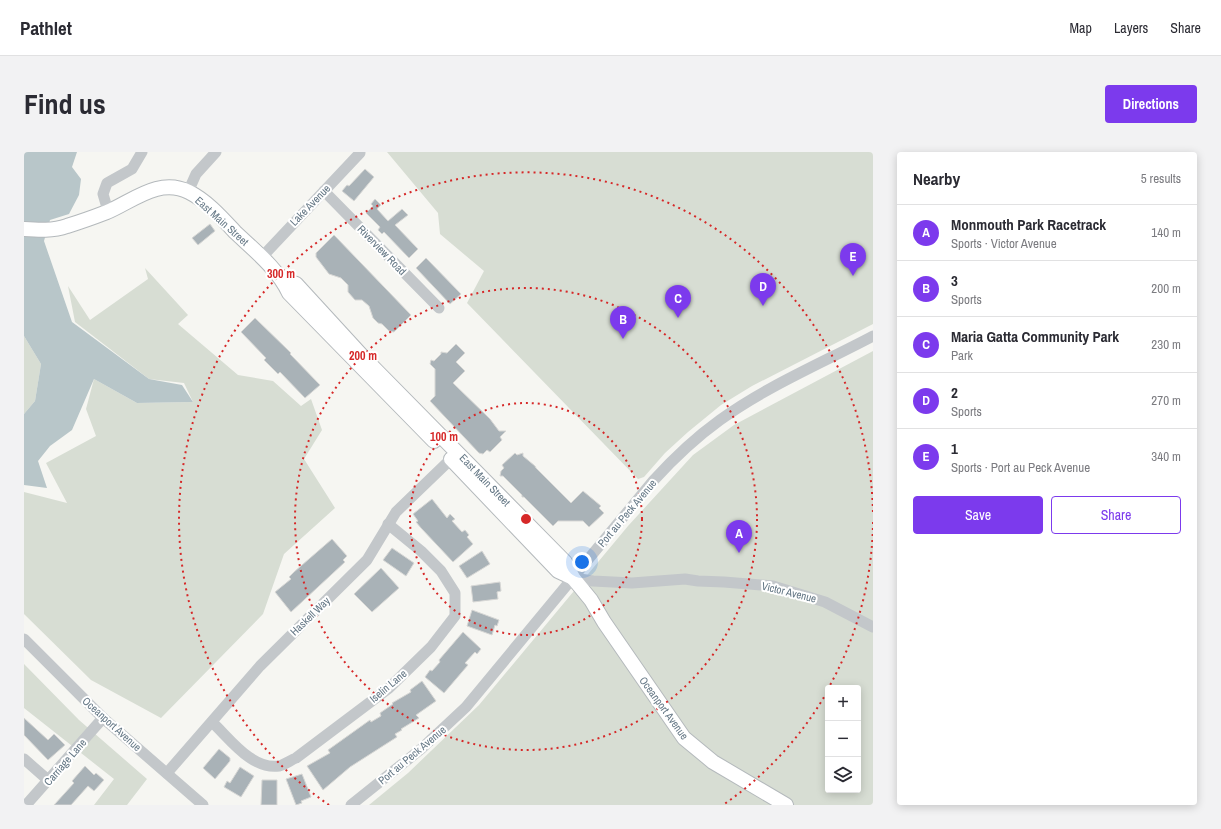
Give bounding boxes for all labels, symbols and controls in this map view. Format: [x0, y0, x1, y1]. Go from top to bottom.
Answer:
text: Pathlet [20, 15, 72, 41]
text: Map [1070, 19, 1092, 37]
text: Layers [1114, 19, 1148, 37]
text: Share [1170, 19, 1201, 37]
text: Find us [24, 85, 106, 123]
button: Directions [1105, 85, 1197, 123]
text: Nearby [913, 167, 960, 190]
text: 5 results [1141, 170, 1181, 187]
street label: Lake Avenue [287, 181, 333, 229]
street label: East Main Street [192, 193, 252, 249]
text: Monmouth Park Racetrack [951, 214, 1106, 235]
street label: Riverview Road [355, 222, 409, 278]
text: A [922, 224, 930, 241]
text: 140 m [1151, 224, 1181, 241]
text: Sports · Victor Avenue [951, 235, 1057, 252]
pin: E [840, 243, 866, 276]
text: 300 m [267, 266, 295, 282]
text: 3 [951, 270, 958, 291]
pin: D [750, 273, 776, 306]
text: B [922, 280, 930, 297]
text: 200 m [1151, 280, 1181, 297]
pin: C [665, 285, 691, 318]
text: Sports [951, 291, 982, 308]
pin: B [610, 306, 636, 339]
text: Maria Gatta Community Park [951, 326, 1119, 347]
text: C [922, 336, 930, 353]
text: 230 m [1151, 336, 1181, 353]
text: Park [951, 347, 973, 364]
text: 200 m [349, 348, 377, 364]
text: 2 [951, 382, 958, 403]
text: D [922, 392, 930, 409]
text: 270 m [1151, 392, 1181, 409]
text: Sports [951, 403, 982, 420]
text: 100 m [430, 429, 458, 445]
text: 1 [951, 438, 958, 459]
text: E [922, 448, 930, 465]
text: 340 m [1151, 448, 1181, 465]
street label: East Main Street [457, 451, 514, 509]
text: Sports · Port au Peck Avenue [951, 459, 1090, 476]
street label: Port au Peck Avenue [595, 476, 659, 550]
button: Save [913, 496, 1043, 534]
button: Share [1051, 496, 1181, 534]
centre of rings [519, 512, 533, 526]
pin: A [726, 520, 752, 553]
your location [572, 552, 592, 572]
street label: Victor Avenue [760, 578, 818, 606]
street label: Haskell Way [287, 593, 333, 638]
street label: Iselin Lane [367, 666, 409, 706]
street label: Oceanport Avenue [636, 674, 692, 742]
map controls [825, 685, 861, 793]
button: + [825, 685, 861, 721]
street label: Oceanport Avenue [80, 694, 144, 754]
button: − [825, 721, 861, 757]
street label: Port au Peck Avenue [375, 723, 449, 787]
street label: Carriage Lane [41, 736, 89, 788]
button: layers [825, 757, 861, 793]

